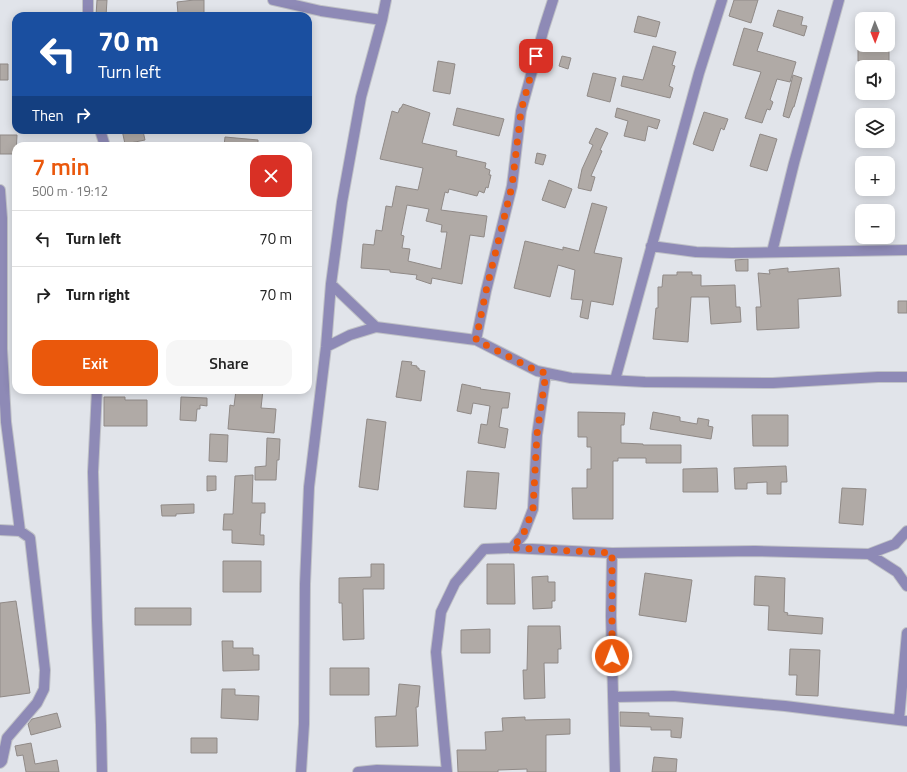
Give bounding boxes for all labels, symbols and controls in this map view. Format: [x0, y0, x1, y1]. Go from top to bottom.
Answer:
north arrow [855, 12, 895, 52]
map controls [855, 12, 895, 244]
text: 70 m [98, 19, 159, 62]
icon: left [32, 28, 84, 80]
pin [519, 39, 553, 73]
icon: arrive [525, 45, 547, 67]
text: Turn left [98, 58, 161, 85]
button: sound [855, 60, 895, 100]
text: Then [32, 104, 64, 127]
icon: right [72, 104, 94, 126]
button: layers [855, 108, 895, 148]
text: 7 min [32, 148, 90, 184]
button: close [250, 155, 292, 197]
button: + [855, 156, 895, 196]
text: 500 m · 19:12 [32, 181, 108, 201]
button: − [855, 204, 895, 244]
text: Turn left [66, 227, 121, 250]
text: 70 m [259, 227, 292, 250]
icon: left [32, 228, 54, 250]
text: Turn right [66, 283, 130, 306]
text: 70 m [259, 283, 292, 306]
icon: right [32, 284, 54, 306]
button: Exit [32, 340, 158, 386]
button: Share [166, 340, 292, 386]
position arrow [591, 635, 633, 677]

